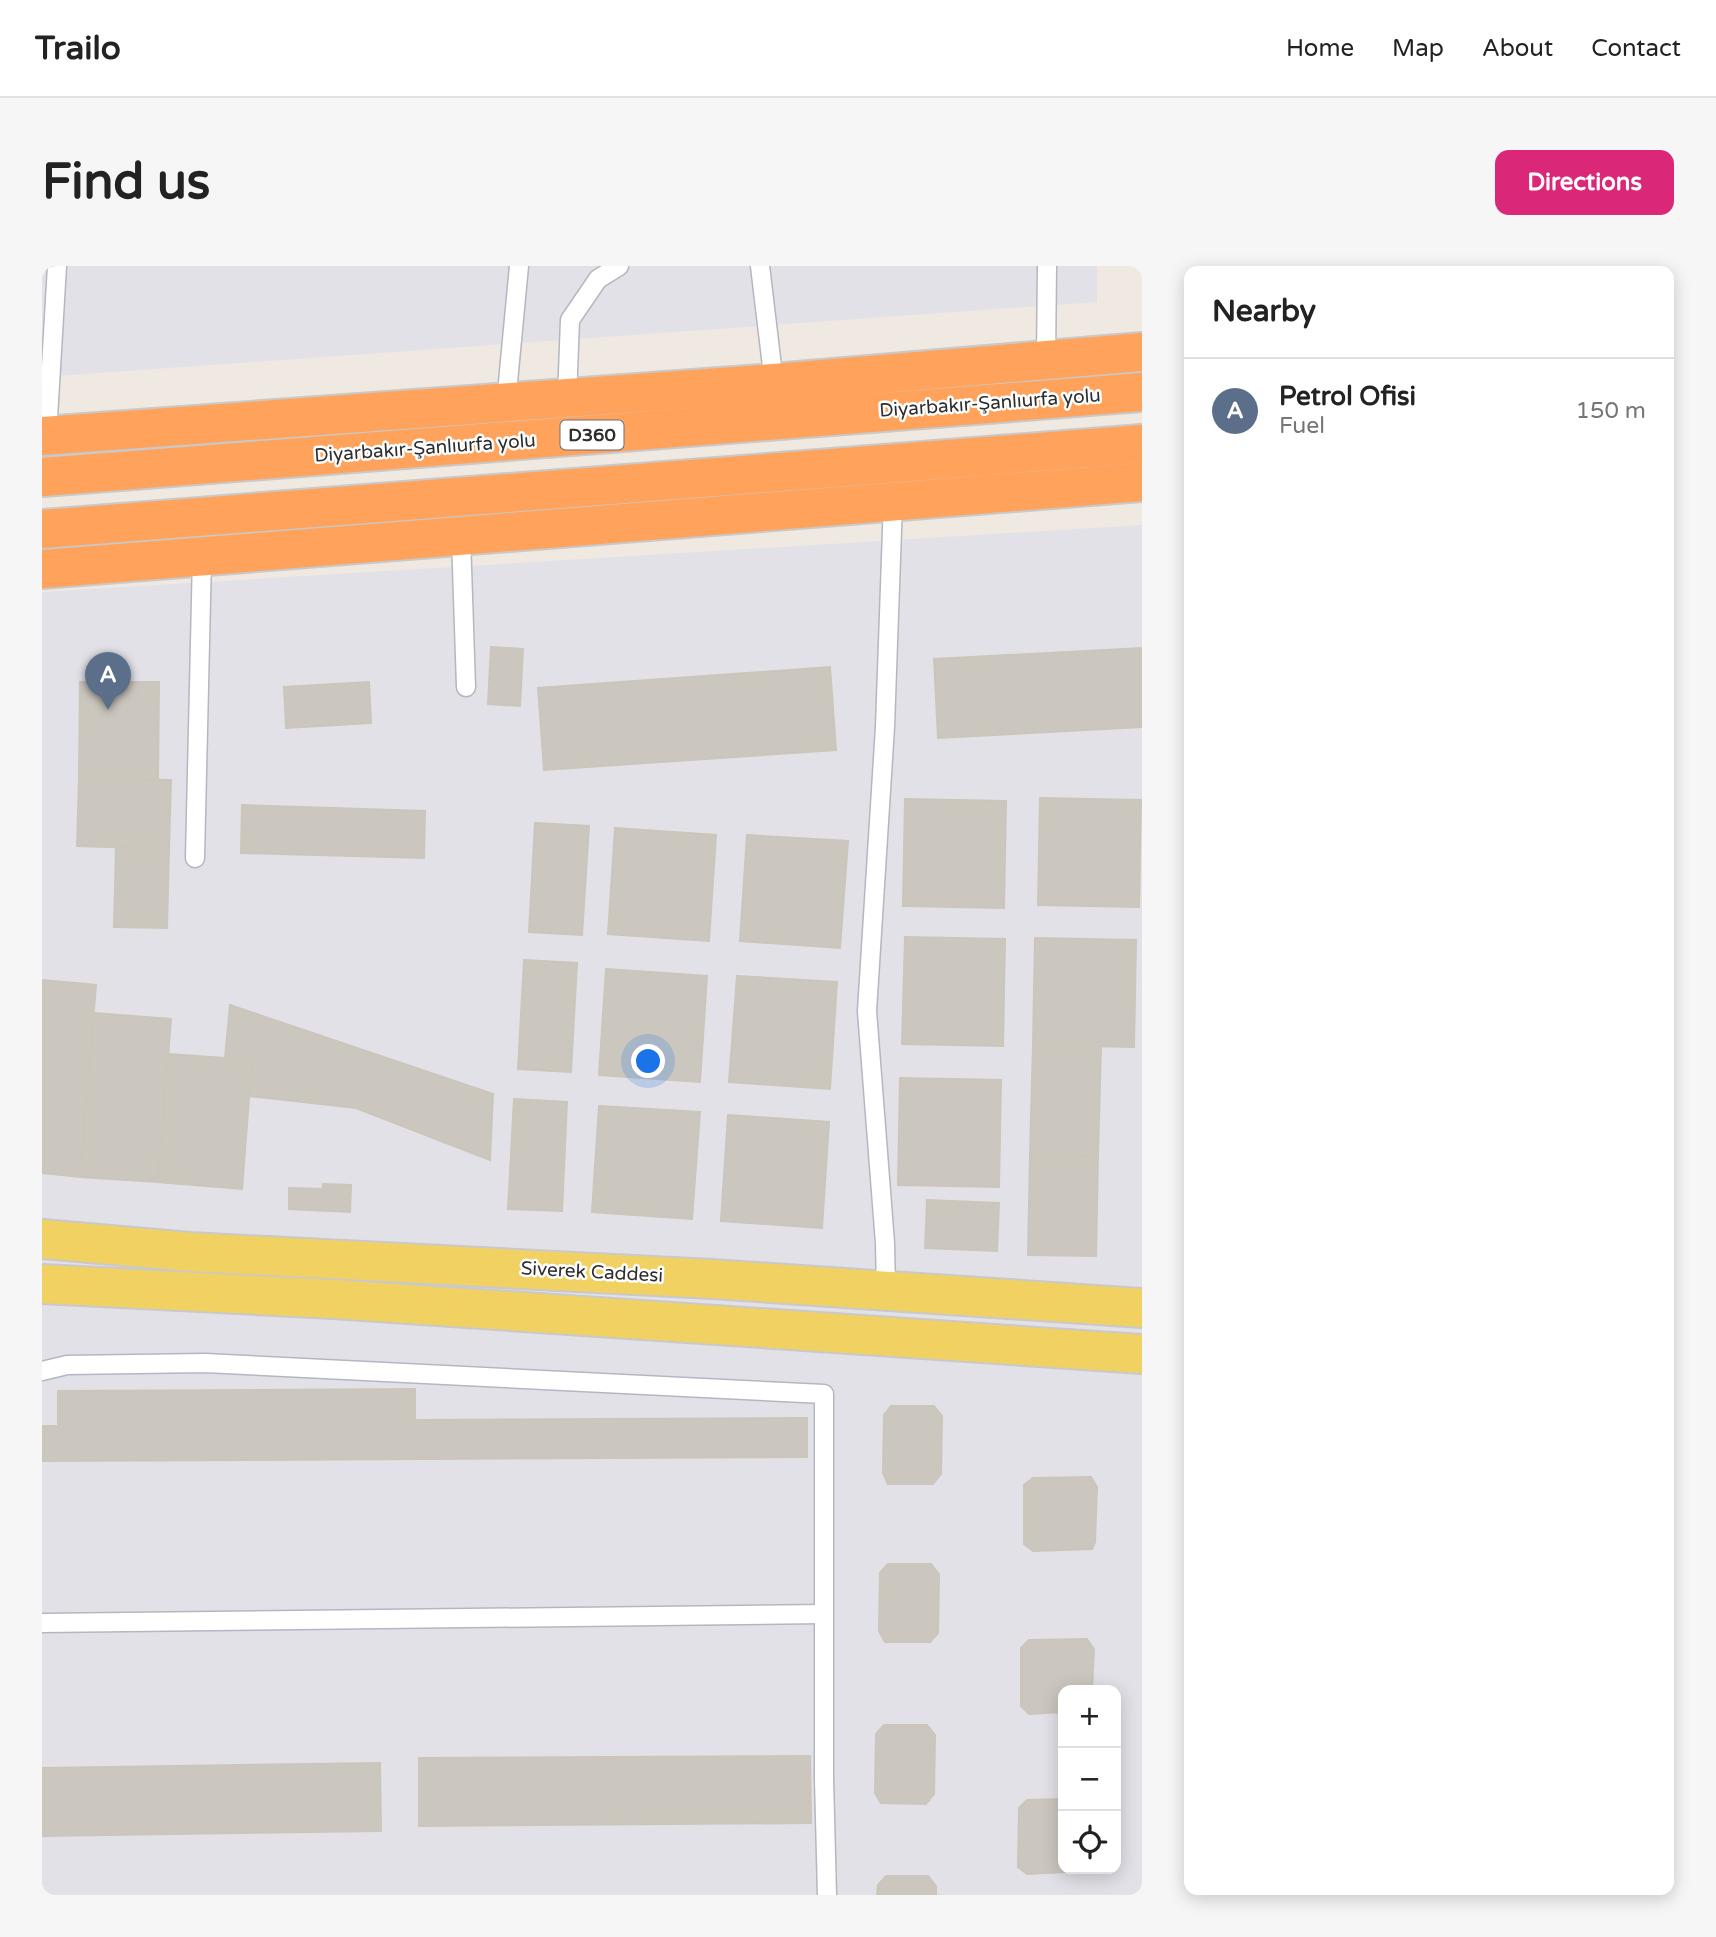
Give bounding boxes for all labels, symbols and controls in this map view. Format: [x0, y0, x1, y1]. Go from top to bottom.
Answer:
text: Trailo [35, 29, 121, 68]
text: Home [1286, 34, 1354, 63]
text: Map [1392, 34, 1444, 63]
text: About [1482, 34, 1553, 63]
text: Contact [1591, 34, 1681, 63]
button: Directions [1495, 150, 1674, 215]
text: Find us [42, 153, 210, 212]
text: Nearby [1212, 293, 1316, 330]
text: Petrol Ofisi [1279, 381, 1416, 412]
street label: Diyarbakır-Şanlıurfa yolu [878, 384, 1102, 422]
text: A [1226, 397, 1244, 425]
text: 150 m [1576, 397, 1646, 425]
text: Fuel [1279, 412, 1325, 440]
road number: D360 [560, 420, 624, 450]
street label: Diyarbakır-Şanlıurfa yolu [313, 429, 537, 467]
pin: A [85, 652, 131, 710]
your location [631, 1044, 665, 1078]
street label: Siverek Caddesi [520, 1257, 664, 1287]
map controls [1058, 1685, 1121, 1874]
button: + [1058, 1685, 1121, 1748]
button: − [1058, 1748, 1121, 1811]
button: locate [1058, 1811, 1121, 1874]

